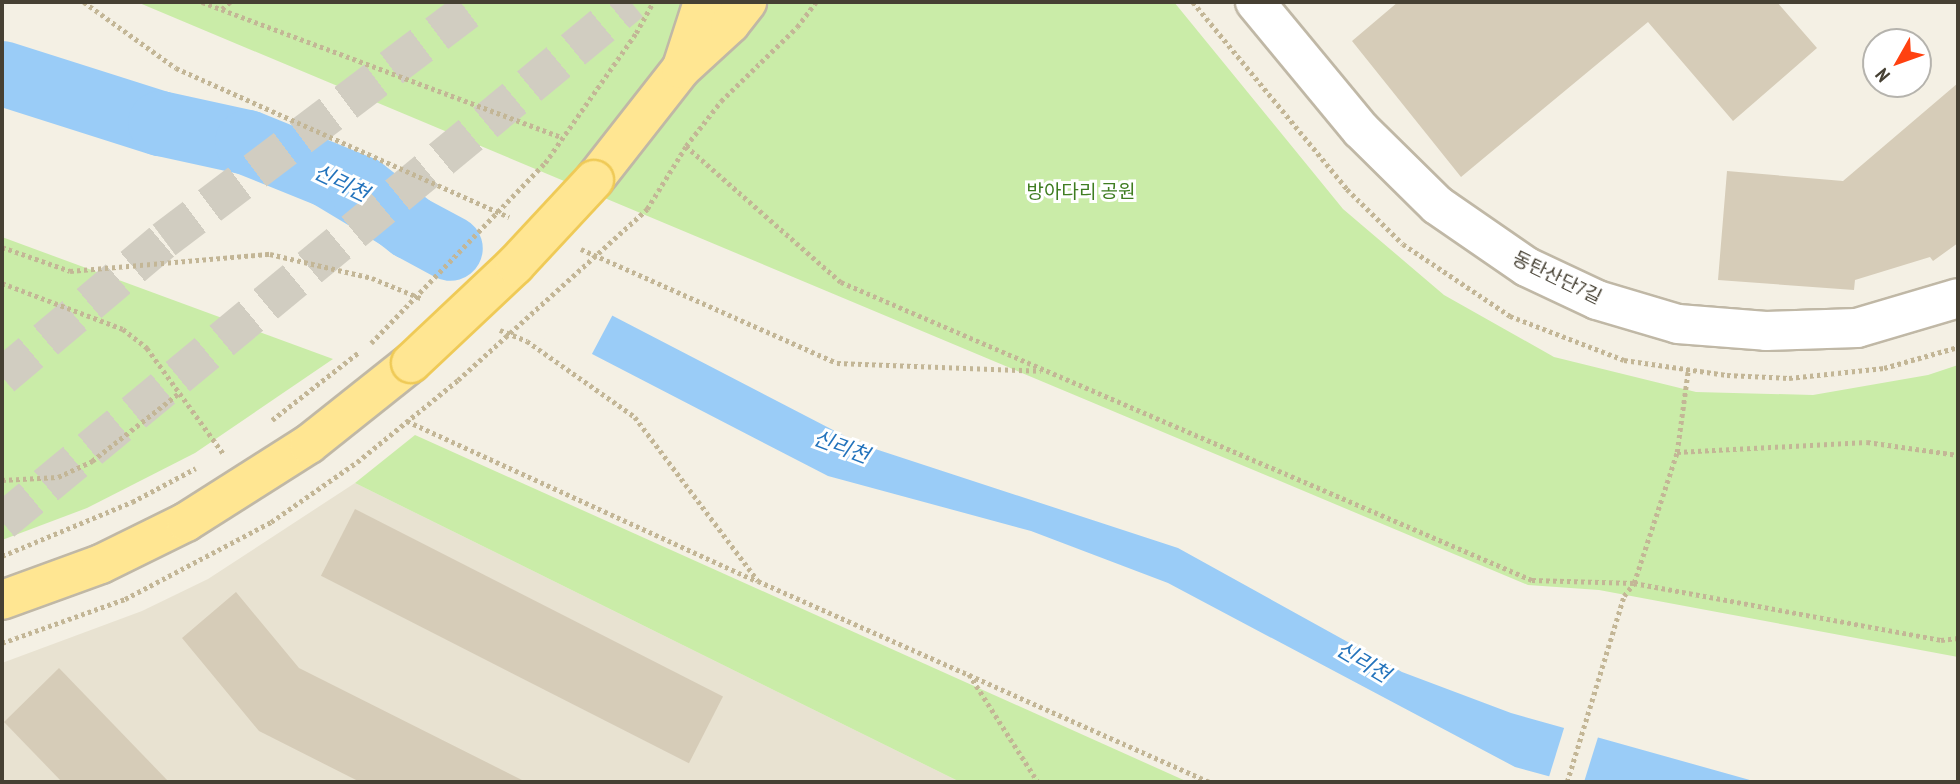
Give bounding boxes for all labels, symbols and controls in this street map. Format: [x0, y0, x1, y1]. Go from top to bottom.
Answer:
north arrow [1862, 28, 1932, 98]
text: N [1870, 64, 1895, 87]
water label: 신리천 [309, 159, 373, 207]
park label: 방아다리 공원 [1027, 181, 1135, 203]
street label: 동탄산단7길 [1509, 247, 1605, 309]
water label: 신리천 [809, 425, 873, 469]
water label: 신리천 [1332, 636, 1394, 688]

